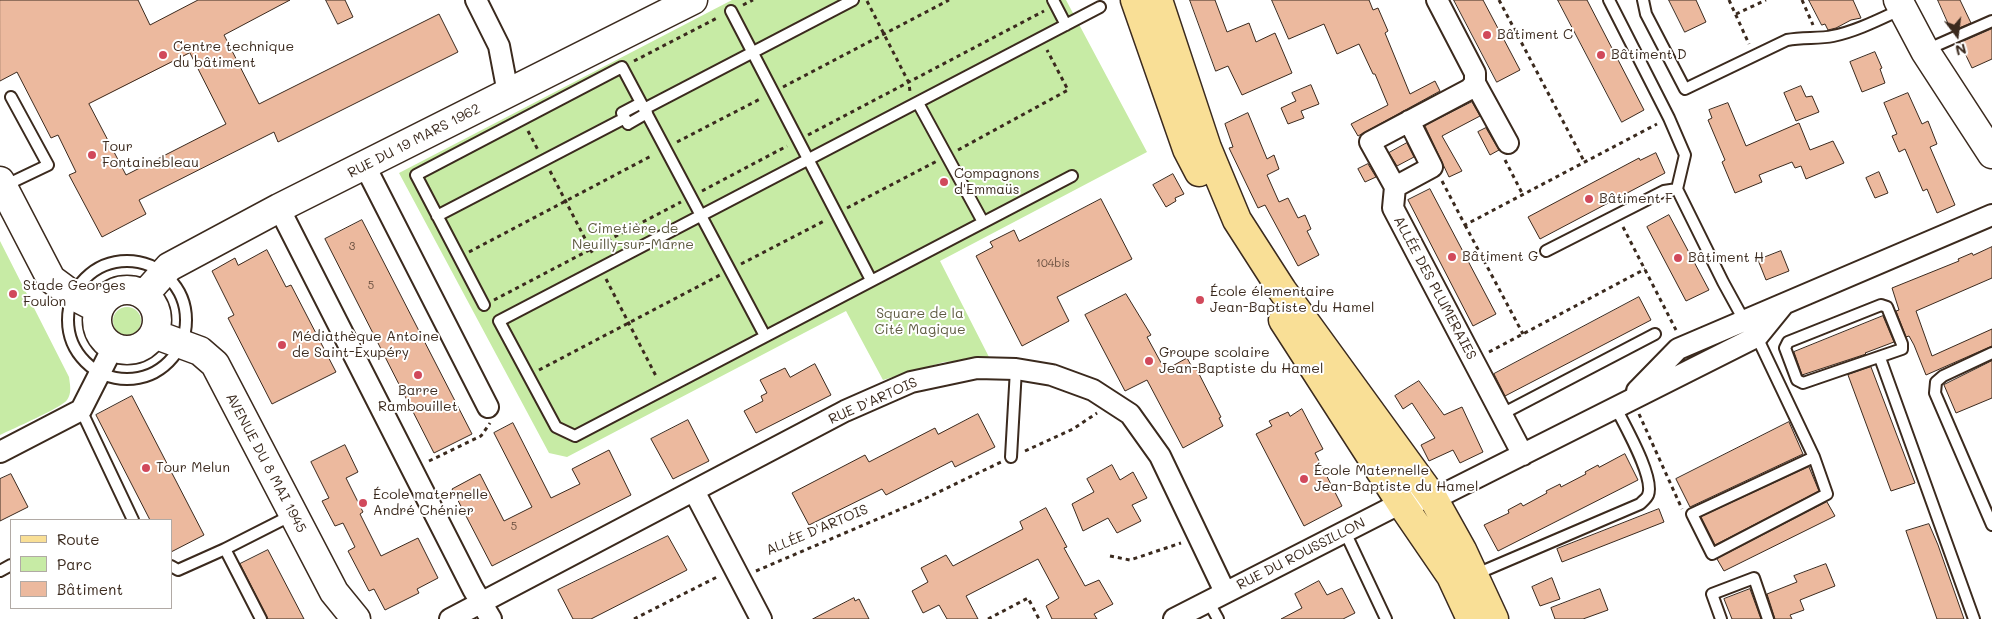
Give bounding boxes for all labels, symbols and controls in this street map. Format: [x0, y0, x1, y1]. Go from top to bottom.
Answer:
north arrow [1932, 10, 1982, 60]
place label: Bâtiment C [1497, 27, 1573, 43]
marker: Bâtiment C [1481, 29, 1493, 41]
place label: Centre technique du bâtiment [173, 39, 294, 72]
text: N [1953, 39, 1969, 61]
place label: Bâtiment D [1611, 47, 1687, 63]
marker: Centre technique du bâtiment [157, 49, 169, 61]
marker: Bâtiment D [1595, 49, 1607, 61]
street label: RUE DU 19 MARS 1962 [345, 100, 483, 182]
place label: Tour Fontainebleau [102, 139, 199, 172]
marker: Tour Fontainebleau [86, 149, 98, 161]
place label: Compagnons d'Emmaüs [954, 166, 1040, 198]
marker: Compagnons d'Emmaüs [938, 176, 950, 188]
place label: Bâtiment F [1599, 191, 1673, 207]
marker: Bâtiment F [1583, 193, 1595, 205]
street label: ALLÉE DES PLUMERAIES [1390, 213, 1480, 363]
park label: Cimetière de Neuilly-sur-Marne [572, 221, 694, 253]
house number: 3 [349, 240, 355, 254]
place label: Bâtiment G [1462, 249, 1538, 265]
place label: Bâtiment H [1688, 250, 1764, 266]
marker: Bâtiment G [1446, 251, 1458, 263]
marker: Bâtiment H [1672, 252, 1684, 264]
house number: 104bis [1036, 257, 1070, 271]
place label: Stade Georges Foulon [23, 278, 126, 310]
house number: 5 [368, 279, 374, 293]
place label: École élementaire Jean-Baptiste du Hamel [1210, 284, 1374, 316]
marker: Stade Georges Foulon [7, 288, 19, 300]
marker: École élementaire Jean-Baptiste du Hamel [1194, 294, 1206, 306]
park label: Square de la Cité Magique [874, 306, 966, 338]
place label: Médiathèque Antoine de Saint-Exupéry [292, 329, 439, 362]
marker: Médiathèque Antoine de Saint-Exupéry [276, 339, 288, 351]
place label: Groupe scolaire Jean-Baptiste du Hamel [1159, 345, 1323, 378]
marker: Groupe scolaire Jean-Baptiste du Hamel [1143, 355, 1155, 367]
marker: Barre Rambouillet [412, 369, 424, 381]
street label: RUE D'ARTOIS [826, 374, 920, 428]
place label: Barre Rambouillet [378, 383, 458, 416]
street label: AVENUE DU 8 MAI 1945 [222, 390, 310, 536]
place label: Tour Melun [156, 460, 230, 476]
marker: Tour Melun [140, 462, 152, 474]
place label: École Maternelle Jean-Baptiste du Hamel [1314, 463, 1478, 496]
marker: École Maternelle Jean-Baptiste du Hamel [1298, 473, 1310, 485]
place label: École maternelle André Chénier [373, 487, 488, 520]
marker: École maternelle André Chénier [357, 497, 369, 509]
street label: ALLÉE D'ARTOIS [763, 501, 871, 559]
street label: RUE DU ROUSSILLON [1234, 514, 1368, 594]
legend [10, 519, 172, 609]
house number: 5 [511, 520, 517, 534]
text: Route [57, 529, 100, 549]
text: Parc [57, 554, 92, 574]
text: Bâtiment [57, 579, 123, 599]

